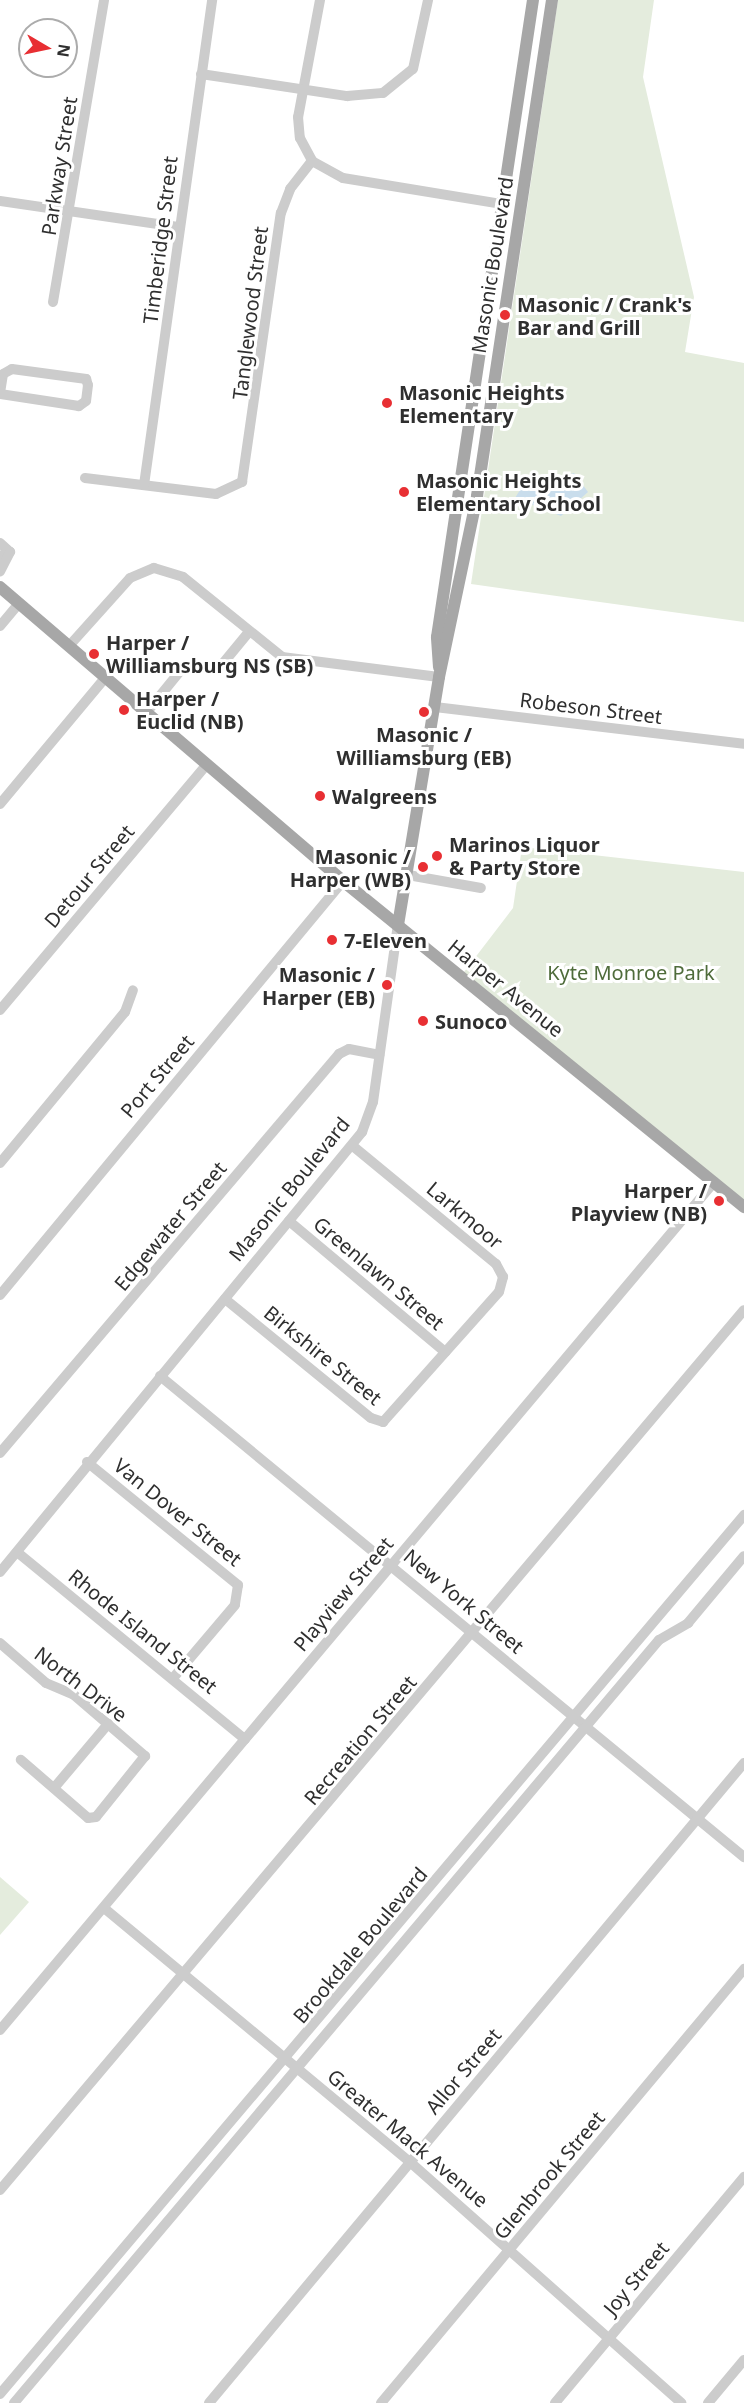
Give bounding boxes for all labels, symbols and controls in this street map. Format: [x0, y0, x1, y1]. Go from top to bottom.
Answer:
north arrow [18, 18, 78, 78]
text: N [52, 42, 76, 59]
street label: Parkway Street [36, 95, 82, 237]
street label: Timberidge Street [138, 155, 182, 325]
street label: Masonic Boulevard [466, 175, 518, 355]
street label: Tanglewood Street [227, 225, 273, 401]
place label: Masonic / Crank's Bar and Grill [517, 292, 692, 339]
marker: Masonic / Crank's Bar and Grill [498, 308, 512, 322]
place label: Masonic Heights Elementary [399, 380, 564, 427]
marker: Masonic Heights Elementary [380, 396, 394, 410]
place label: Masonic Heights Elementary School [416, 468, 601, 515]
marker: Masonic Heights Elementary School [397, 485, 411, 499]
place label: Harper / Williamsburg NS (SB) [106, 630, 313, 677]
marker: Harper / Williamsburg NS (SB) [87, 647, 101, 661]
place label: Harper / Euclid (NB) [136, 686, 243, 733]
street label: Robeson Street [518, 687, 664, 729]
marker: Harper / Euclid (NB) [117, 703, 131, 717]
marker: Masonic / Williamsburg (EB) [417, 705, 431, 719]
place label: Masonic / Williamsburg (EB) [336, 722, 512, 769]
place label: Walgreens [332, 784, 437, 808]
marker: Walgreens [313, 789, 327, 803]
street label: Detour Street [39, 820, 139, 932]
place label: Marinos Liquor & Party Store [449, 832, 600, 879]
place label: Masonic / Harper (WB) [290, 844, 411, 891]
marker: Marinos Liquor & Party Store [430, 849, 444, 863]
marker: Masonic / Harper (WB) [416, 860, 430, 874]
place label: 7-Eleven [344, 928, 427, 952]
marker: 7-Eleven [325, 933, 339, 947]
street label: Harper Avenue [443, 934, 569, 1042]
park label: Kyte Monroe Park [547, 960, 715, 984]
place label: Masonic / Harper (EB) [262, 962, 375, 1009]
marker: Masonic / Harper (EB) [380, 978, 394, 992]
place label: Sunoco [435, 1009, 507, 1033]
marker: Sunoco [416, 1014, 430, 1028]
street label: Port Street [115, 1030, 199, 1122]
street label: Masonic Boulevard [224, 1112, 354, 1266]
street label: Edgewater Street [109, 1156, 231, 1296]
street label: Larkmoor [422, 1176, 508, 1254]
place label: Harper / Playview (NB) [571, 1178, 707, 1225]
marker: Harper / Playview (NB) [712, 1194, 726, 1208]
street label: Greenlawn Street [309, 1211, 449, 1335]
street label: Birkshire Street [259, 1300, 387, 1410]
street label: Van Dover Street [109, 1453, 247, 1571]
street label: Playview Street [288, 1532, 398, 1656]
street label: New York Street [399, 1544, 529, 1658]
street label: Rhode Island Street [64, 1564, 222, 1698]
street label: North Drive [30, 1641, 132, 1727]
street label: Recreation Street [299, 1670, 421, 1810]
street label: Brookdale Boulevard [288, 1862, 432, 2028]
street label: Allor Street [420, 2023, 506, 2119]
street label: Greater Mack Avenue [323, 2064, 493, 2212]
street label: Glenbrook Street [489, 2106, 609, 2244]
street label: Joy Street [598, 2236, 674, 2320]

